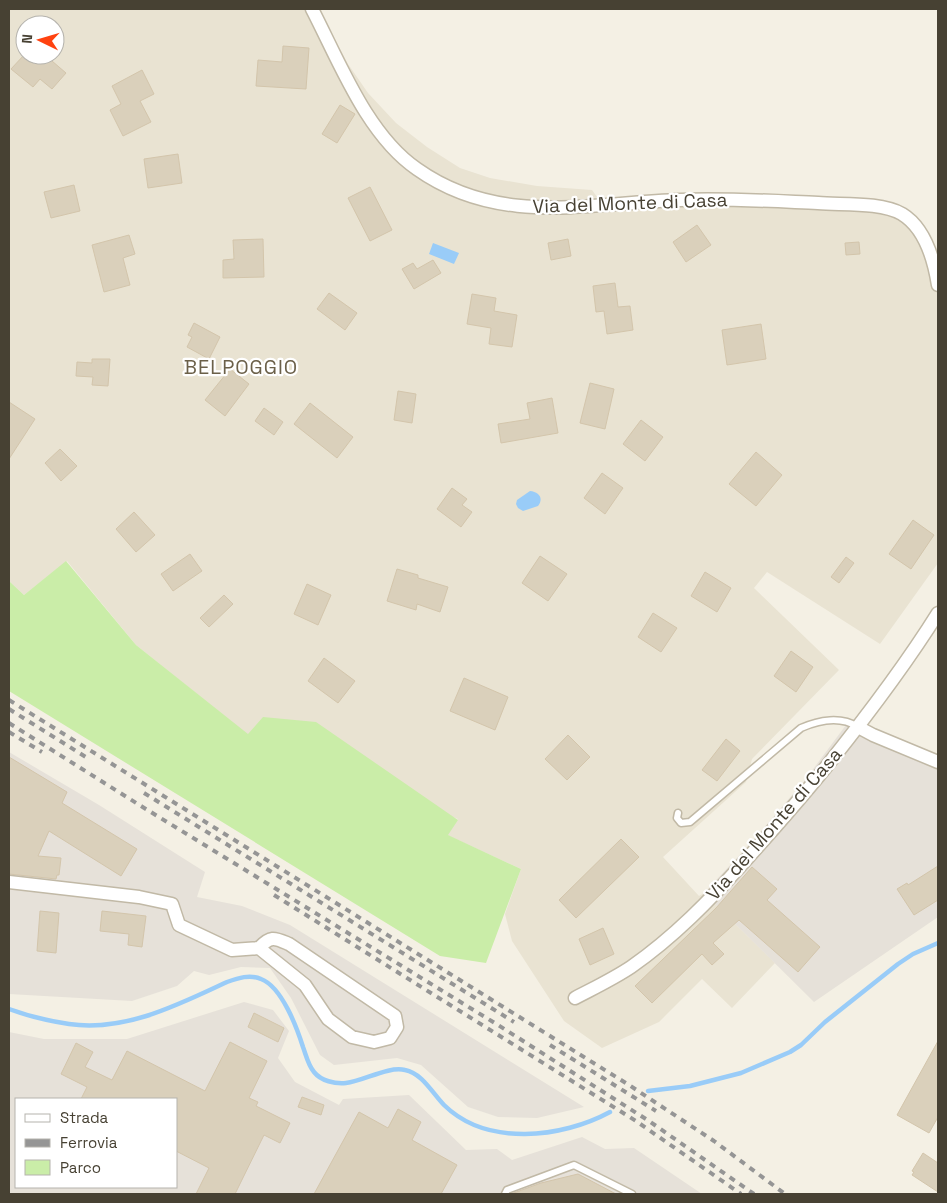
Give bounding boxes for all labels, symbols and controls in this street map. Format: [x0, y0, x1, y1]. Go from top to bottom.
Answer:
north arrow [15, 15, 65, 65]
text: N [18, 33, 36, 44]
street label: Via del Monte di Casa [532, 187, 728, 219]
district label: BELPOGGIO [184, 354, 298, 380]
street label: Via del Monte di Casa [701, 742, 847, 906]
legend [15, 1098, 178, 1188]
text: Strada [60, 1108, 109, 1127]
text: Ferrovia [60, 1133, 118, 1152]
text: Parco [60, 1158, 101, 1177]

